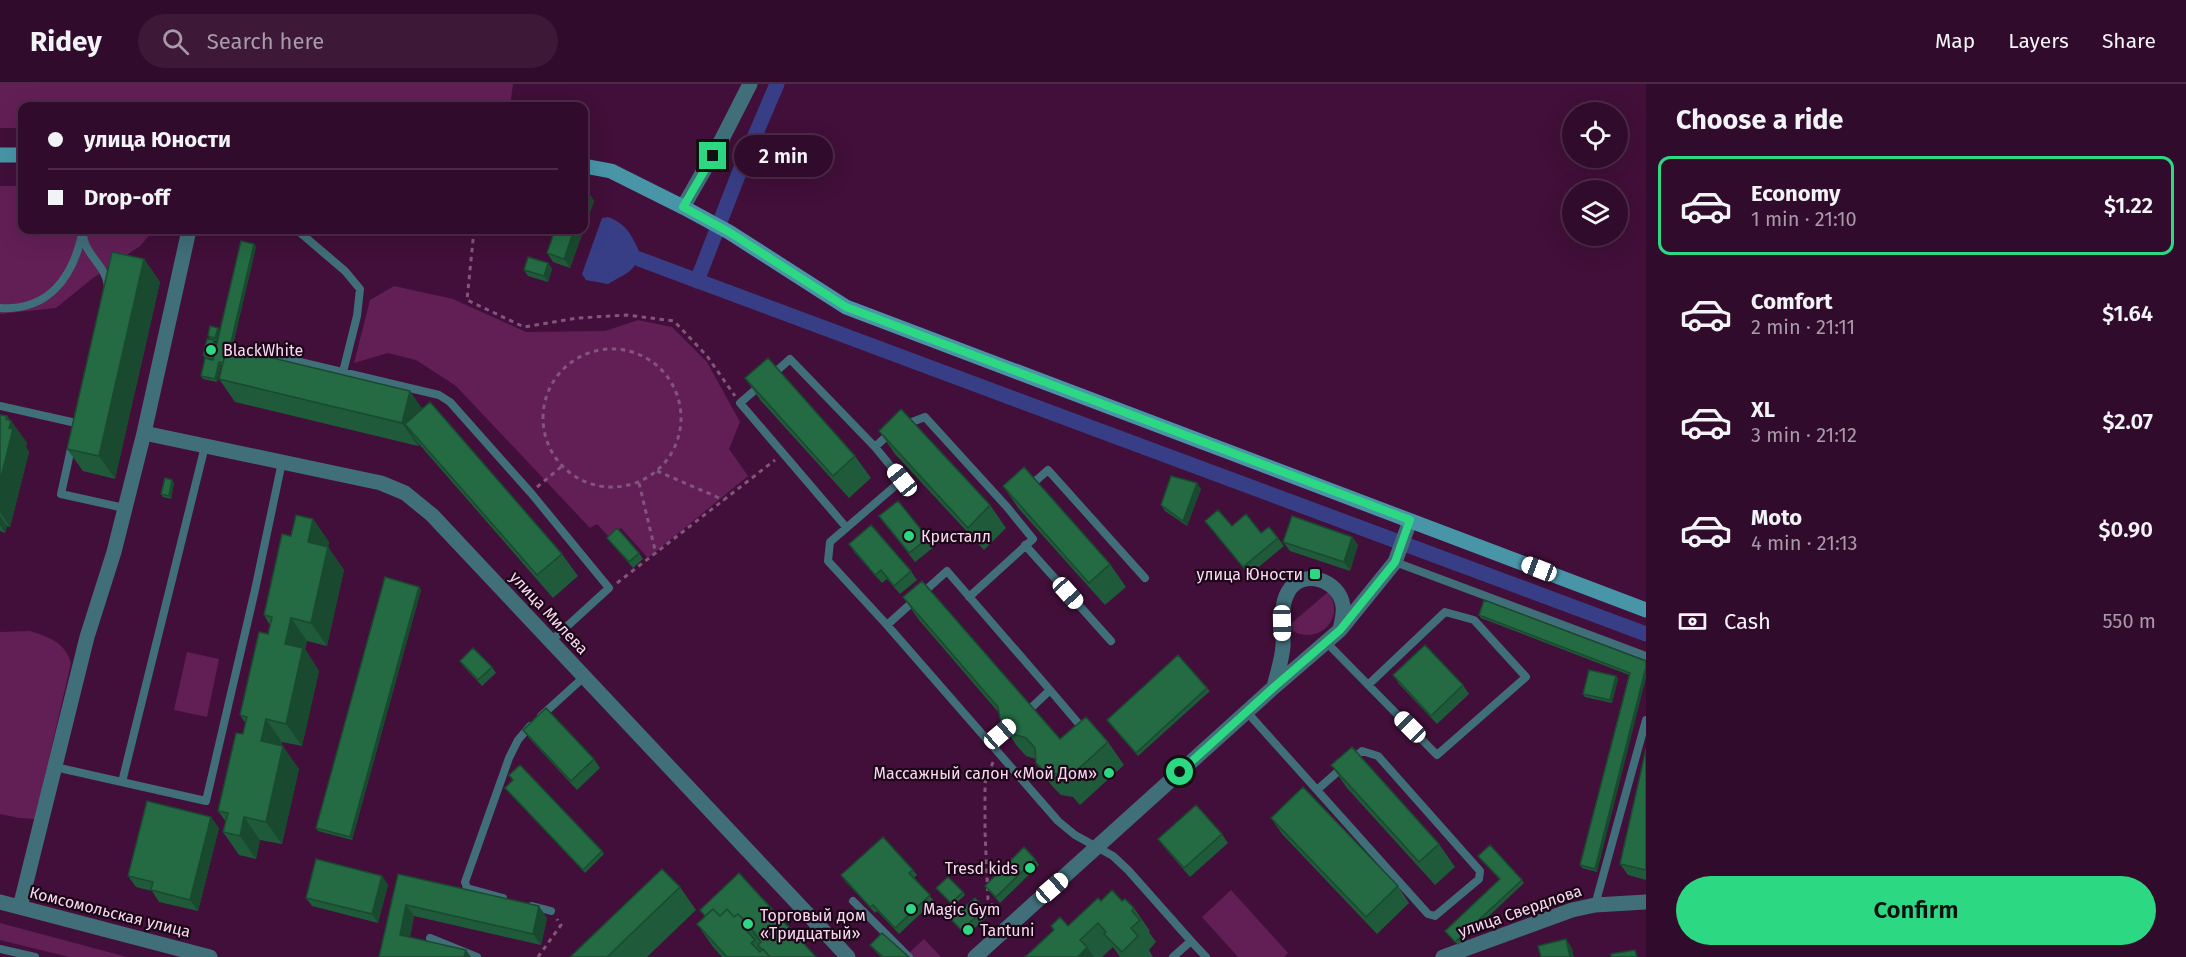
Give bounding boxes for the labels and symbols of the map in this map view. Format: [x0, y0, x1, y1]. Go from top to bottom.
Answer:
callout: 2 min [734, 135, 833, 177]
route end [699, 142, 726, 169]
place label: BlackWhite [223, 341, 303, 360]
marker: BlackWhite [204, 343, 218, 357]
car [884, 460, 920, 500]
place label: Кристалл [921, 527, 991, 546]
marker: Кристалл [902, 529, 916, 543]
car [1519, 554, 1559, 584]
place label: улица Юности [1197, 565, 1303, 584]
marker: улица Юности [1308, 567, 1322, 581]
street label: улица Милева [506, 568, 592, 658]
car [1049, 574, 1087, 612]
car [1273, 605, 1291, 641]
car [1391, 708, 1429, 746]
car [981, 715, 1019, 753]
route start [1166, 758, 1193, 785]
place label: Массажный салон «Мой Дом» [874, 764, 1097, 783]
marker: Массажный салон «Мой Дом» [1102, 766, 1116, 780]
place label: Tresd kids [945, 859, 1018, 878]
marker: Tresd kids [1023, 861, 1037, 875]
car [1033, 869, 1071, 907]
street label: улица Свердлова [1456, 881, 1584, 941]
street label: Комсомольская улица [27, 883, 193, 941]
place label: Magic Gym [923, 900, 1000, 919]
marker: Magic Gym [904, 902, 918, 916]
place label: Торговый дом «Тридцатый» [760, 906, 866, 943]
marker: Торговый дом «Тридцатый» [741, 917, 755, 931]
place label: Tantuni [980, 921, 1035, 940]
marker: Tantuni [961, 923, 975, 937]

